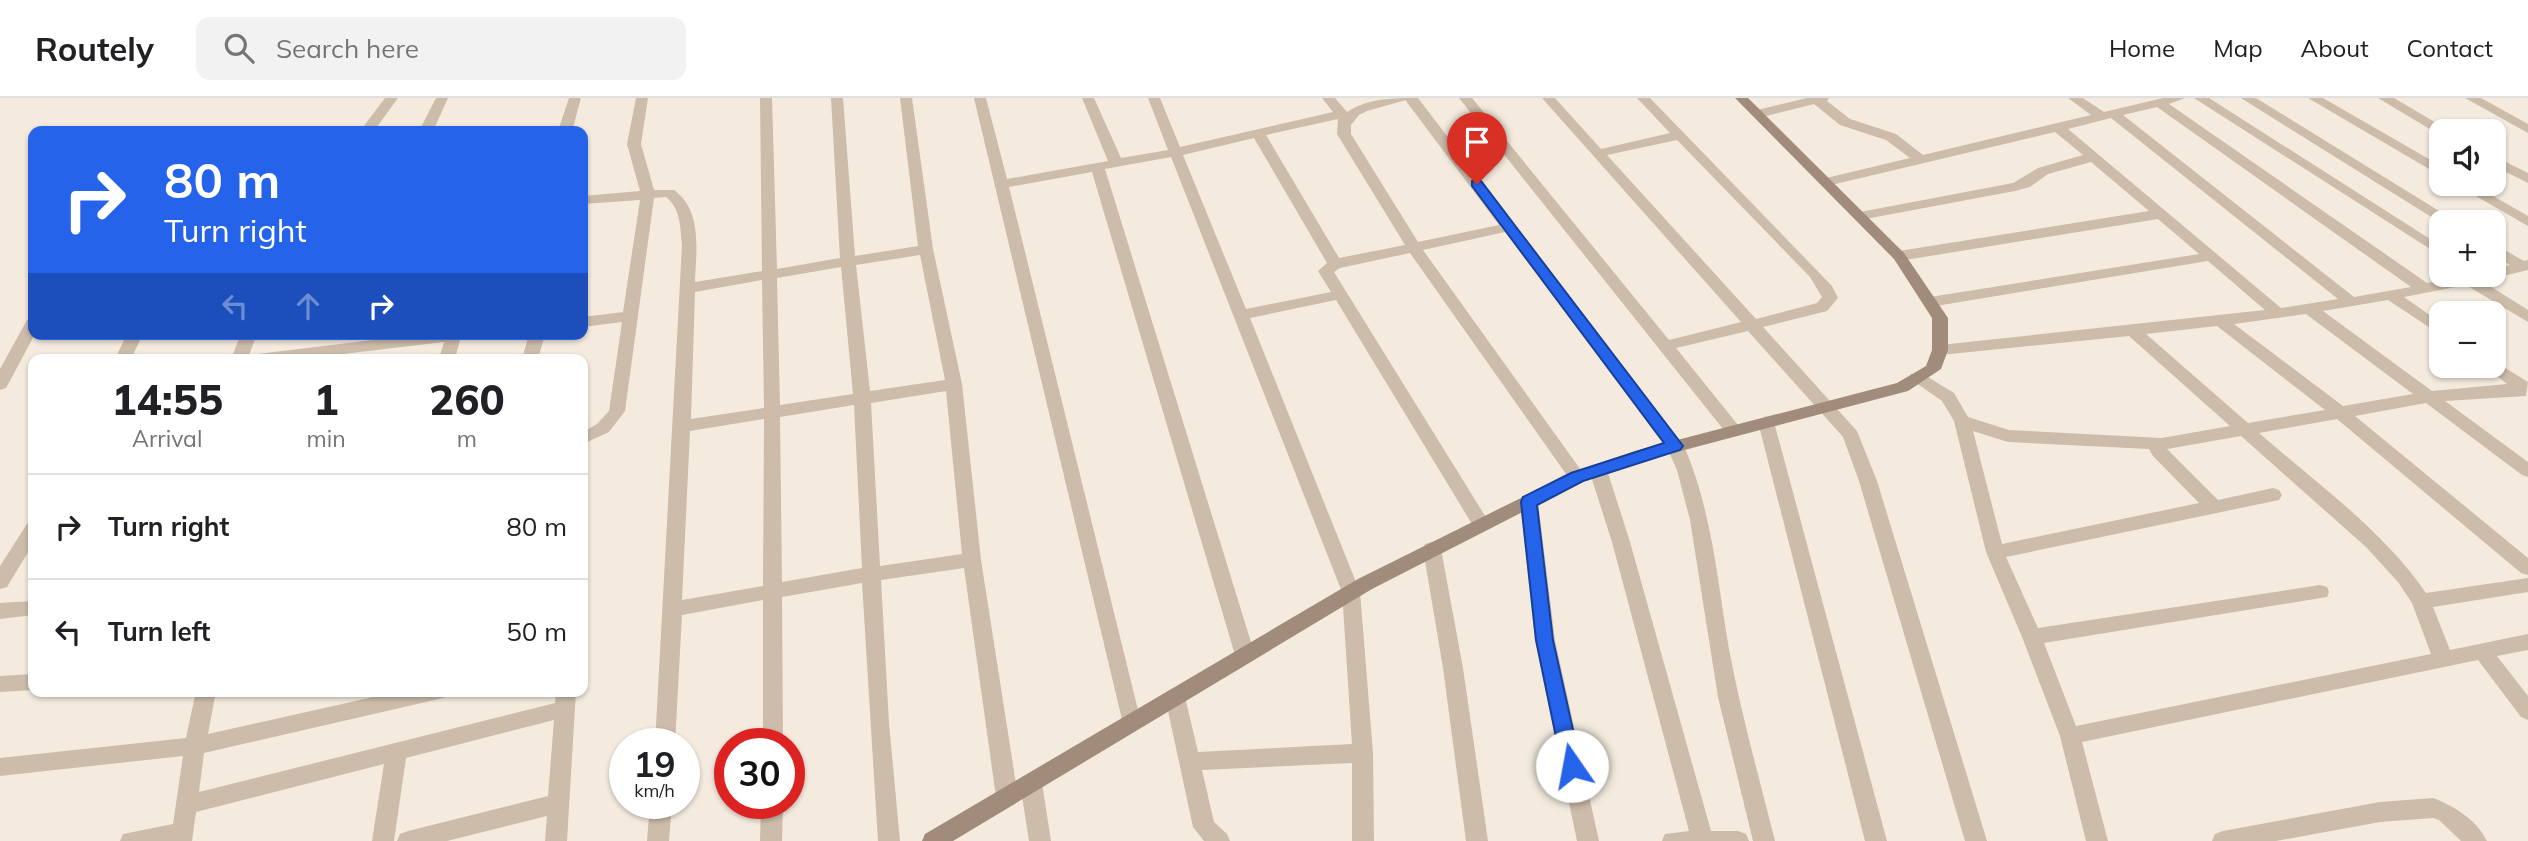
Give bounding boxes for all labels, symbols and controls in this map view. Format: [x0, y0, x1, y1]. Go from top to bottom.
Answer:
search box [196, 17, 686, 80]
text: Routely [35, 28, 154, 69]
icon: search [220, 29, 258, 67]
text: Search here [276, 32, 419, 65]
text: Home [2109, 33, 2175, 63]
text: Map [2213, 33, 2263, 63]
text: About [2301, 33, 2369, 63]
text: Contact [2407, 33, 2493, 63]
pin [1447, 112, 1507, 184]
map controls [2429, 119, 2506, 378]
button: sound [2429, 119, 2506, 196]
icon: arrive [1458, 123, 1496, 161]
text: 80 m [164, 149, 280, 210]
icon: right [49, 154, 140, 245]
text: Turn right [164, 210, 307, 250]
button: + [2429, 210, 2506, 287]
icon: left [216, 287, 254, 325]
icon: ahead [289, 287, 327, 325]
icon: right [362, 287, 400, 325]
button: − [2429, 301, 2506, 378]
text: 14:55 [111, 373, 223, 426]
text: 1 [313, 373, 339, 426]
text: 260 [429, 373, 505, 426]
text: Arrival [132, 424, 202, 453]
text: min [306, 424, 346, 453]
text: m [457, 424, 477, 453]
icon: right [49, 508, 87, 546]
text: Turn right [108, 510, 229, 543]
text: 80 m [506, 510, 567, 543]
icon: left [49, 613, 87, 651]
text: Turn left [108, 615, 210, 648]
text: 50 m [506, 615, 567, 648]
speed limit sign: 30 [714, 728, 805, 819]
position arrow [1535, 729, 1609, 803]
text: 19 [633, 742, 676, 786]
text: km/h [634, 779, 675, 802]

